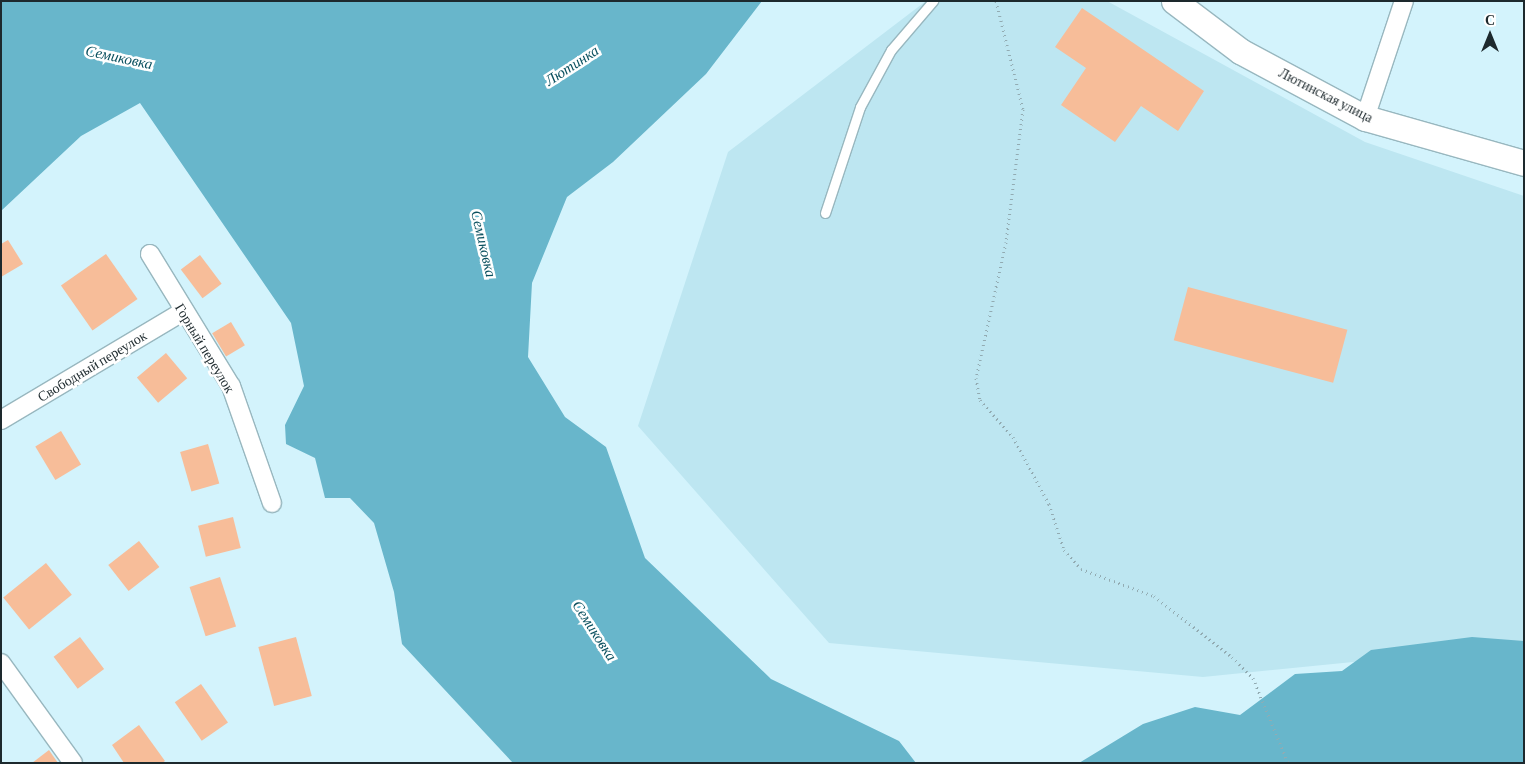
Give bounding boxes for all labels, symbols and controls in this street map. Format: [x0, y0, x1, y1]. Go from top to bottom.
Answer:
north arrow [1465, 10, 1515, 60]
text: С [1485, 12, 1495, 28]
water label: Семиковка [84, 42, 154, 74]
water label: Лютинка [542, 42, 602, 90]
street label: Лютинская улица [1276, 64, 1376, 126]
water label: Семиковка [467, 209, 499, 279]
street label: Горный переулок [172, 300, 238, 396]
street label: Свободный переулок [34, 327, 150, 405]
water label: Семиковка [568, 598, 620, 664]

